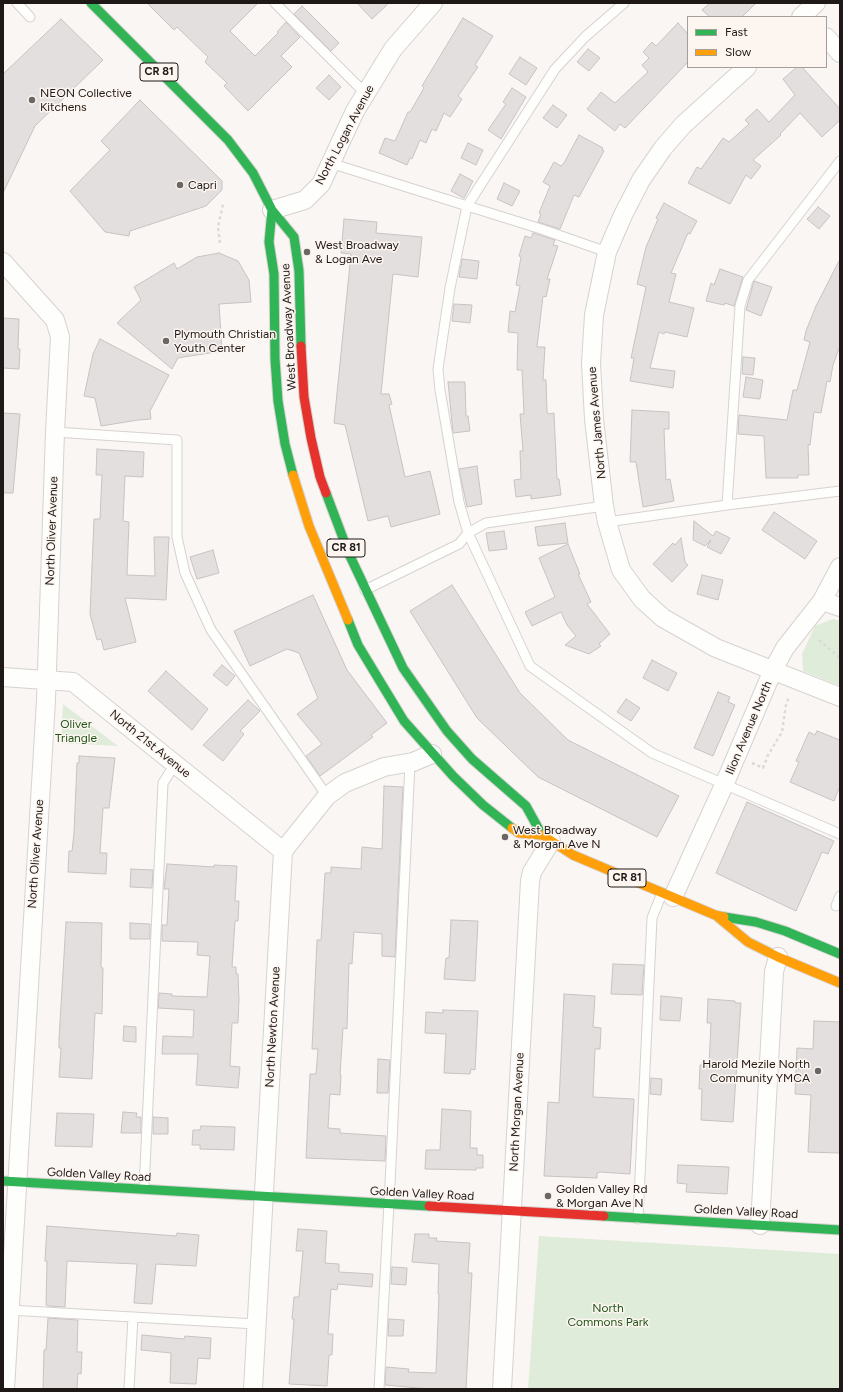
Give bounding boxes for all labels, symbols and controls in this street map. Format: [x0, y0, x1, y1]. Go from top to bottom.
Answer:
legend [687, 16, 827, 68]
text: Fast [725, 25, 748, 39]
text: Slow [725, 45, 751, 59]
road number: CR 81 [140, 63, 178, 81]
street label: North Logan Avenue [313, 83, 377, 187]
place label: NEON Collective Kitchens [40, 86, 132, 114]
marker: NEON Collective Kitchens [27, 95, 37, 105]
place label: Capri [188, 178, 217, 192]
marker: Capri [175, 180, 185, 190]
place label: West Broadway & Logan Ave [315, 238, 399, 266]
marker: West Broadway & Logan Ave [302, 247, 312, 257]
street label: West Broadway Avenue [278, 263, 300, 391]
place label: Plymouth Christian Youth Center [174, 327, 276, 355]
marker: Plymouth Christian Youth Center [161, 336, 171, 346]
street label: North James Avenue [585, 366, 609, 480]
street label: North Oliver Avenue [43, 476, 61, 586]
road number: CR 81 [327, 539, 365, 557]
street label: Ilion Avenue North [723, 679, 775, 777]
street label: North 21st Avenue [107, 707, 193, 781]
park label: Oliver Triangle [55, 717, 97, 745]
street label: North Oliver Avenue [25, 799, 47, 909]
place label: West Broadway & Morgan Ave N [513, 823, 601, 851]
marker: West Broadway & Morgan Ave N [500, 832, 510, 842]
road number: CR 81 [608, 869, 646, 887]
street label: North Newton Avenue [263, 966, 283, 1088]
street label: North Morgan Avenue [507, 1052, 527, 1172]
place label: Harold Mezile North Community YMCA [702, 1057, 810, 1085]
marker: Harold Mezile North Community YMCA [813, 1066, 823, 1076]
street label: Golden Valley Road [46, 1165, 152, 1185]
place label: Golden Valley Rd & Morgan Ave N [556, 1182, 647, 1210]
street label: Golden Valley Road [369, 1184, 475, 1204]
marker: Golden Valley Rd & Morgan Ave N [543, 1191, 553, 1201]
street label: Golden Valley Road [693, 1202, 799, 1222]
park label: North Commons Park [567, 1301, 649, 1329]

